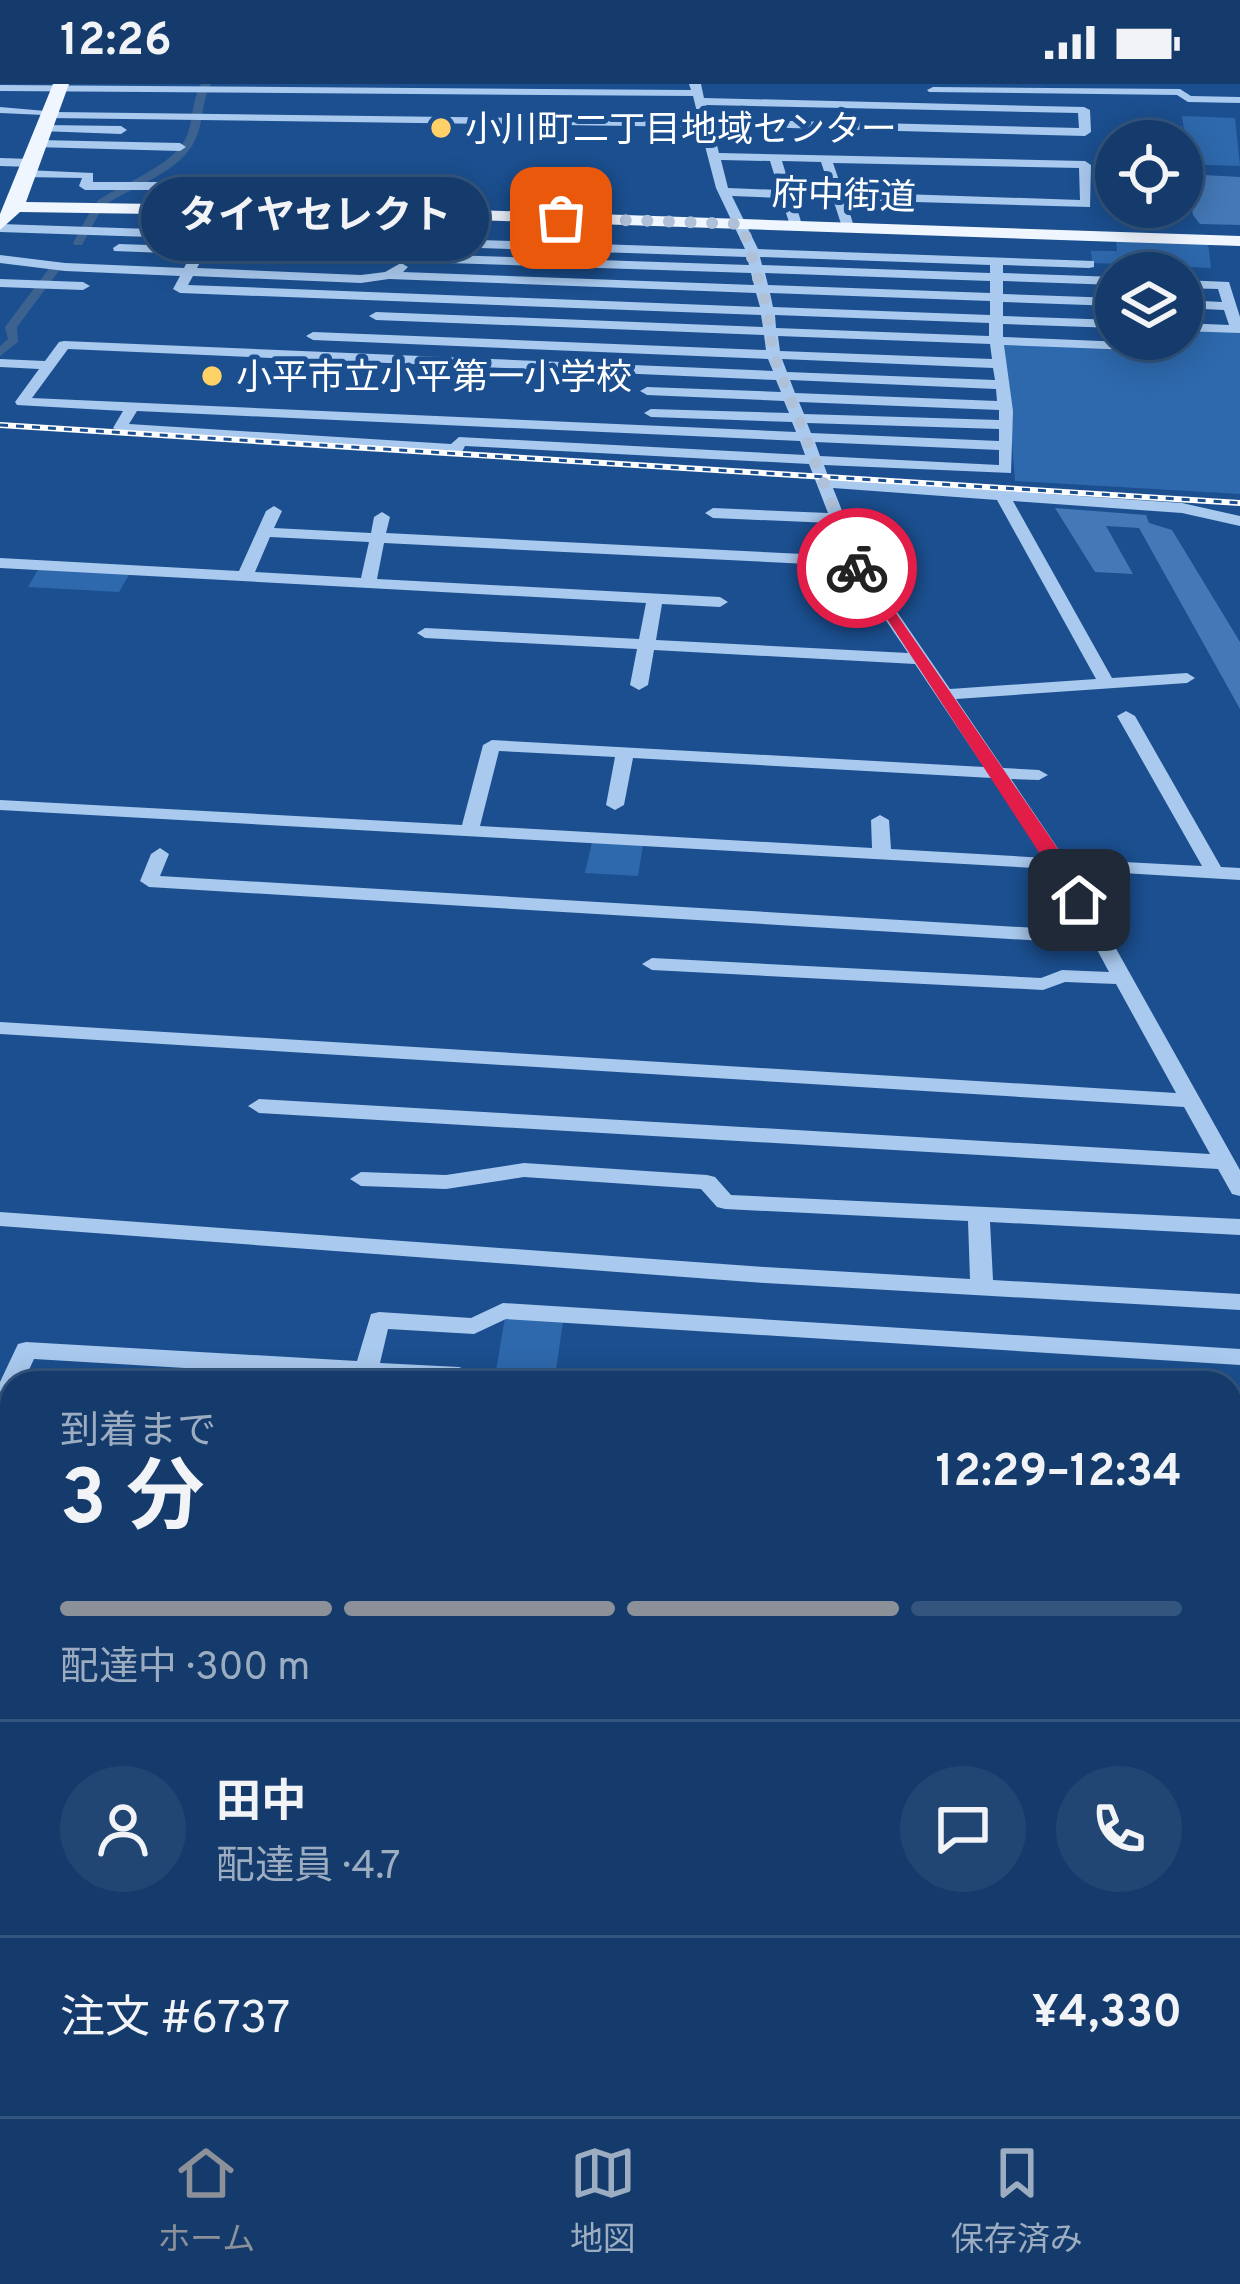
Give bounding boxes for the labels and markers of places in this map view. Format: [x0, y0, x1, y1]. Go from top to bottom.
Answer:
place label: 小川町二丁目地域センター [465, 109, 897, 155]
marker: 小川町二丁目地域センター [428, 115, 454, 141]
pin [510, 167, 612, 269]
callout: タイヤセレクト [141, 176, 489, 260]
place label: 小平市立小平第一小学校 [236, 357, 632, 403]
marker: 小平市立小平第一小学校 [199, 363, 225, 389]
pin [1028, 849, 1130, 951]

